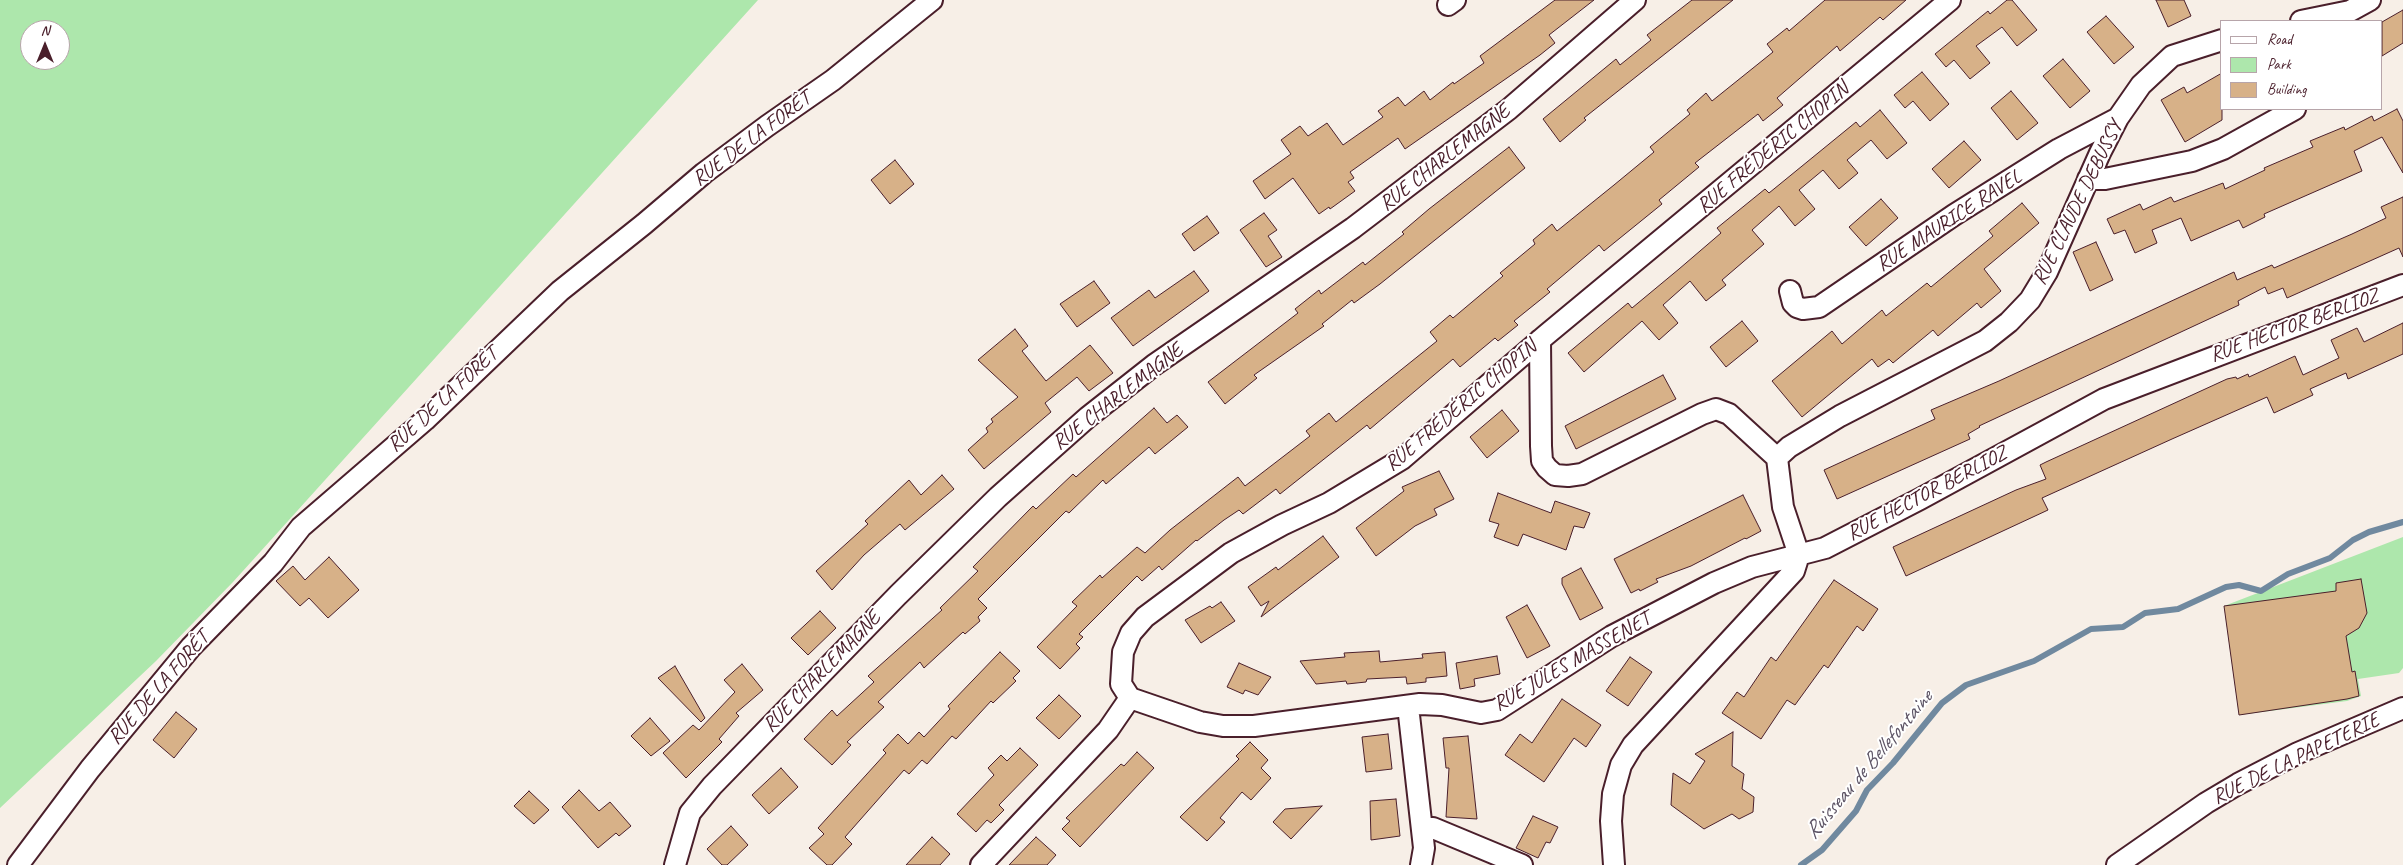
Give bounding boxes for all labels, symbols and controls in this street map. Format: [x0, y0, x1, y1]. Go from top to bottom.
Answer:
north arrow [20, 20, 70, 70]
legend [2220, 20, 2383, 110]
text: N [41, 22, 49, 39]
text: Road [2267, 30, 2292, 49]
text: Park [2267, 55, 2291, 74]
street label: RUE FRÉDÉRIC CHOPIN [1692, 77, 1854, 219]
text: Building [2267, 80, 2306, 99]
street label: RUE DE LA FORÊT [688, 86, 816, 192]
street label: RUE CHARLEMAGNE [1375, 99, 1515, 217]
street label: RUE CLAUDE DEBUSSY [2027, 117, 2129, 289]
street label: RUE MAURICE RAVEL [1872, 165, 2026, 277]
street label: RUE HECTOR BERLIOZ [2206, 284, 2382, 368]
street label: RUE FRÉDÉRIC CHOPIN [1380, 335, 1542, 477]
street label: RUE CHARLEMAGNE [1048, 338, 1188, 456]
street label: RUE DE LA FORÊT [382, 342, 504, 458]
street label: RUE HECTOR BERLIOZ [1843, 441, 2011, 547]
street label: RUE CHARLEMAGNE [758, 606, 886, 738]
street label: RUE JULES MASSENET [1489, 607, 1655, 717]
street label: RUE DE LA FORÊT [103, 626, 215, 750]
water label: Ruisseau de Bellefontaine [1799, 686, 1939, 844]
street label: RUE DE LA PAPETERIE [2208, 708, 2384, 810]

